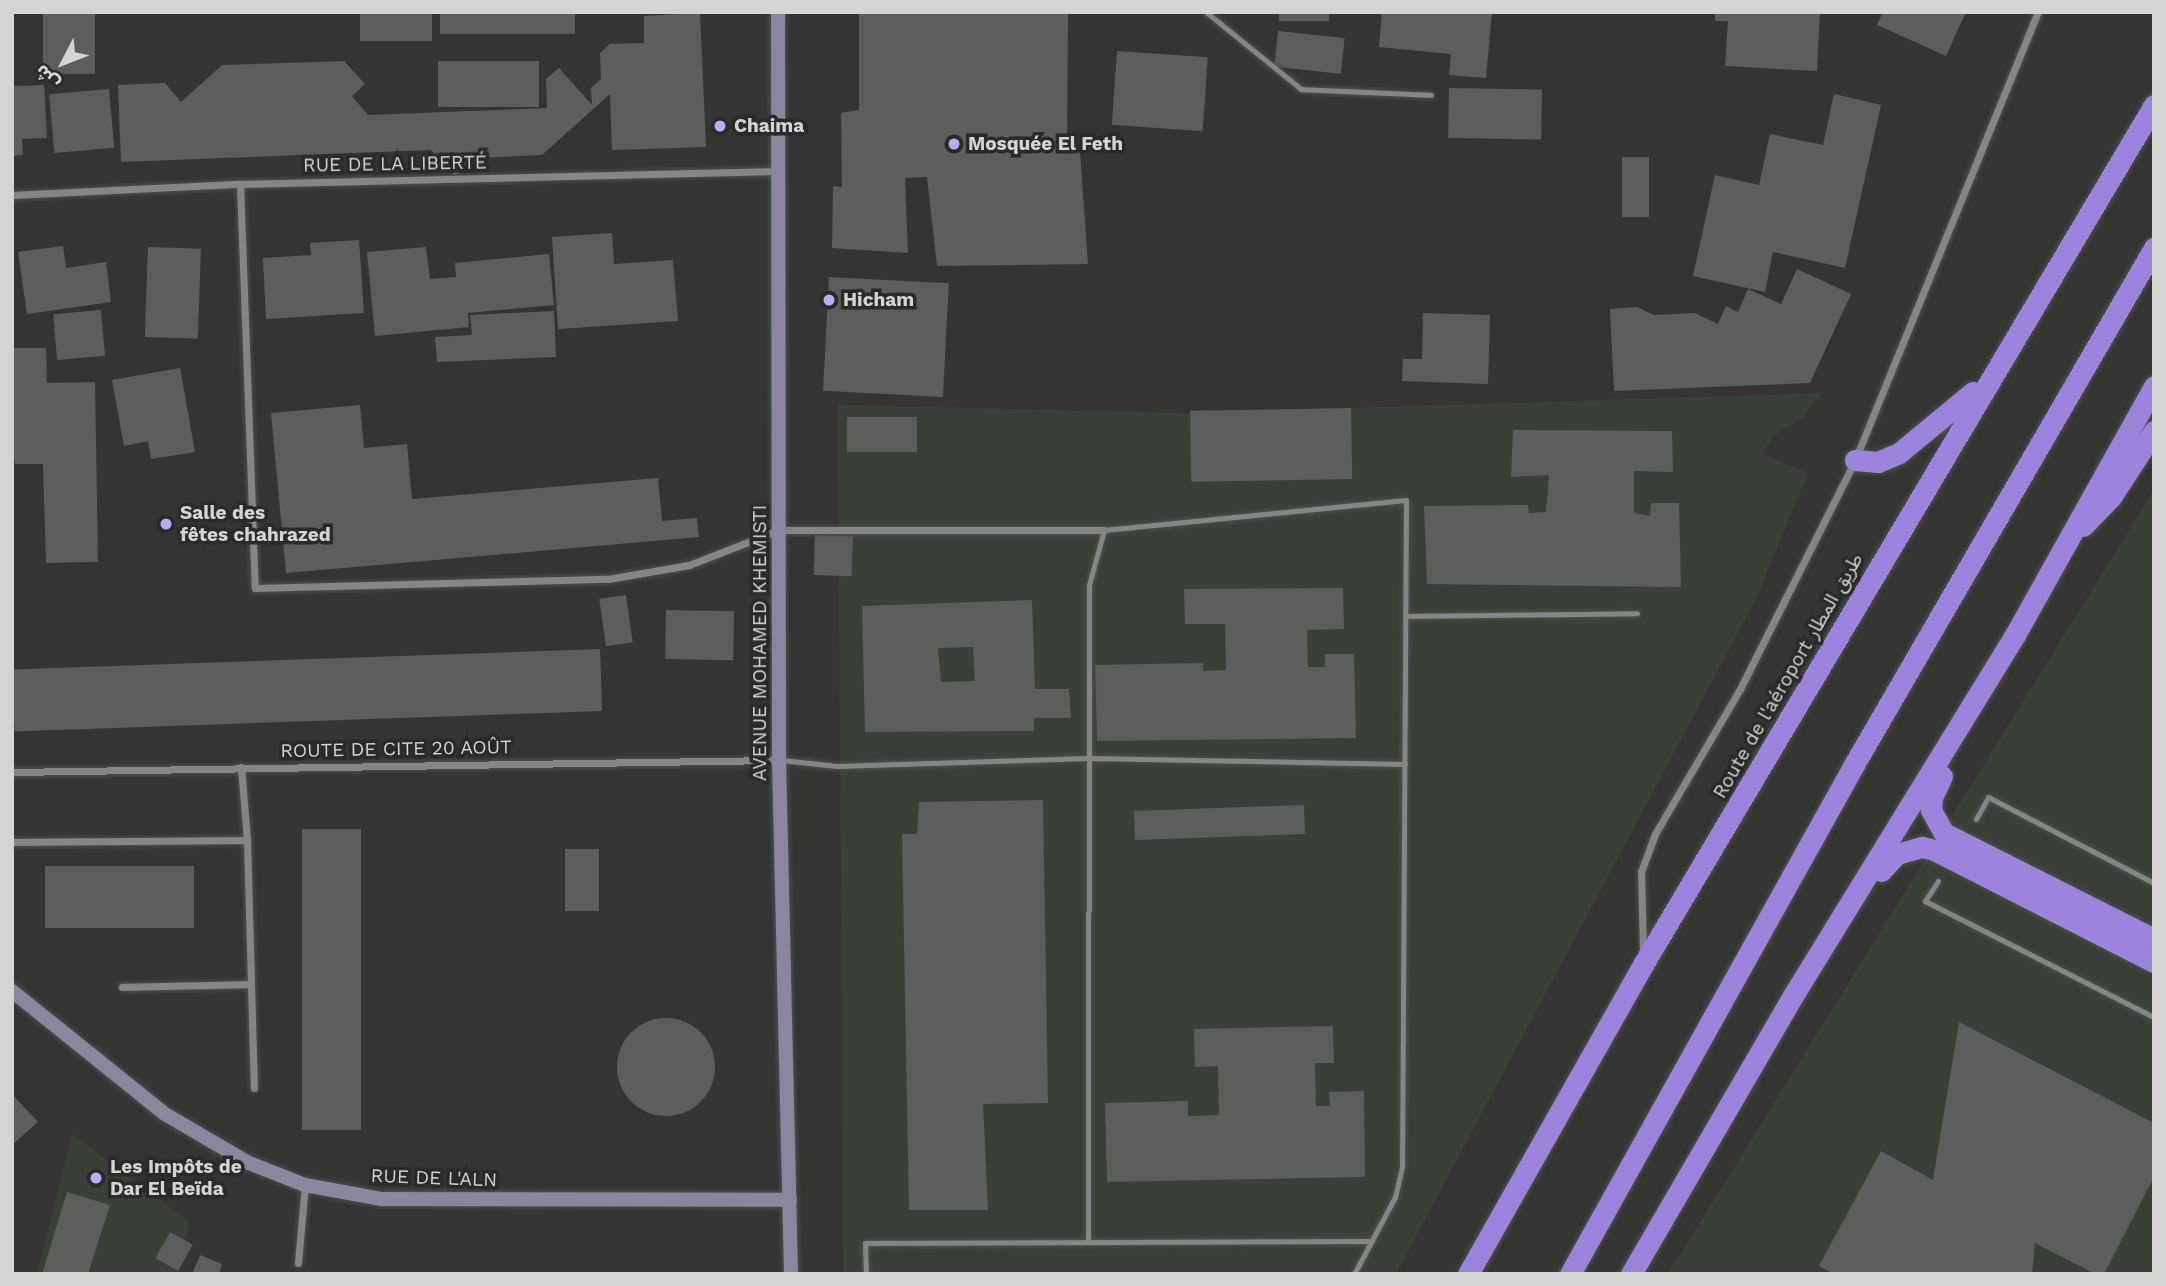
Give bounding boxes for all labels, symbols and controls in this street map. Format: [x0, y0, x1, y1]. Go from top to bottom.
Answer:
north arrow [28, 28, 98, 98]
text: ش [30, 60, 64, 95]
place label: Chaima [734, 115, 804, 137]
marker: Chaima [712, 118, 728, 134]
place label: Mosquée El Feth [968, 133, 1123, 155]
marker: Mosquée El Feth [946, 136, 962, 152]
street label: RUE DE LA LIBERTÉ [302, 151, 488, 177]
place label: Hicham [843, 289, 914, 311]
marker: Hicham [821, 292, 837, 308]
place label: Salle des fêtes chahrazed [180, 502, 331, 546]
street label: AVENUE MOHAMED KHEMISTI [749, 505, 771, 781]
marker: Salle des fêtes chahrazed [158, 516, 174, 532]
street label: Route de l'aéroport طريق المطار [1708, 549, 1868, 803]
street label: ROUTE DE CITE 20 AOÛT [280, 736, 512, 762]
place label: Les Impôts de Dar El Beïda [110, 1156, 242, 1200]
street label: RUE DE L'ALN [370, 1164, 498, 1192]
marker: Les Impôts de Dar El Beïda [88, 1170, 104, 1186]

